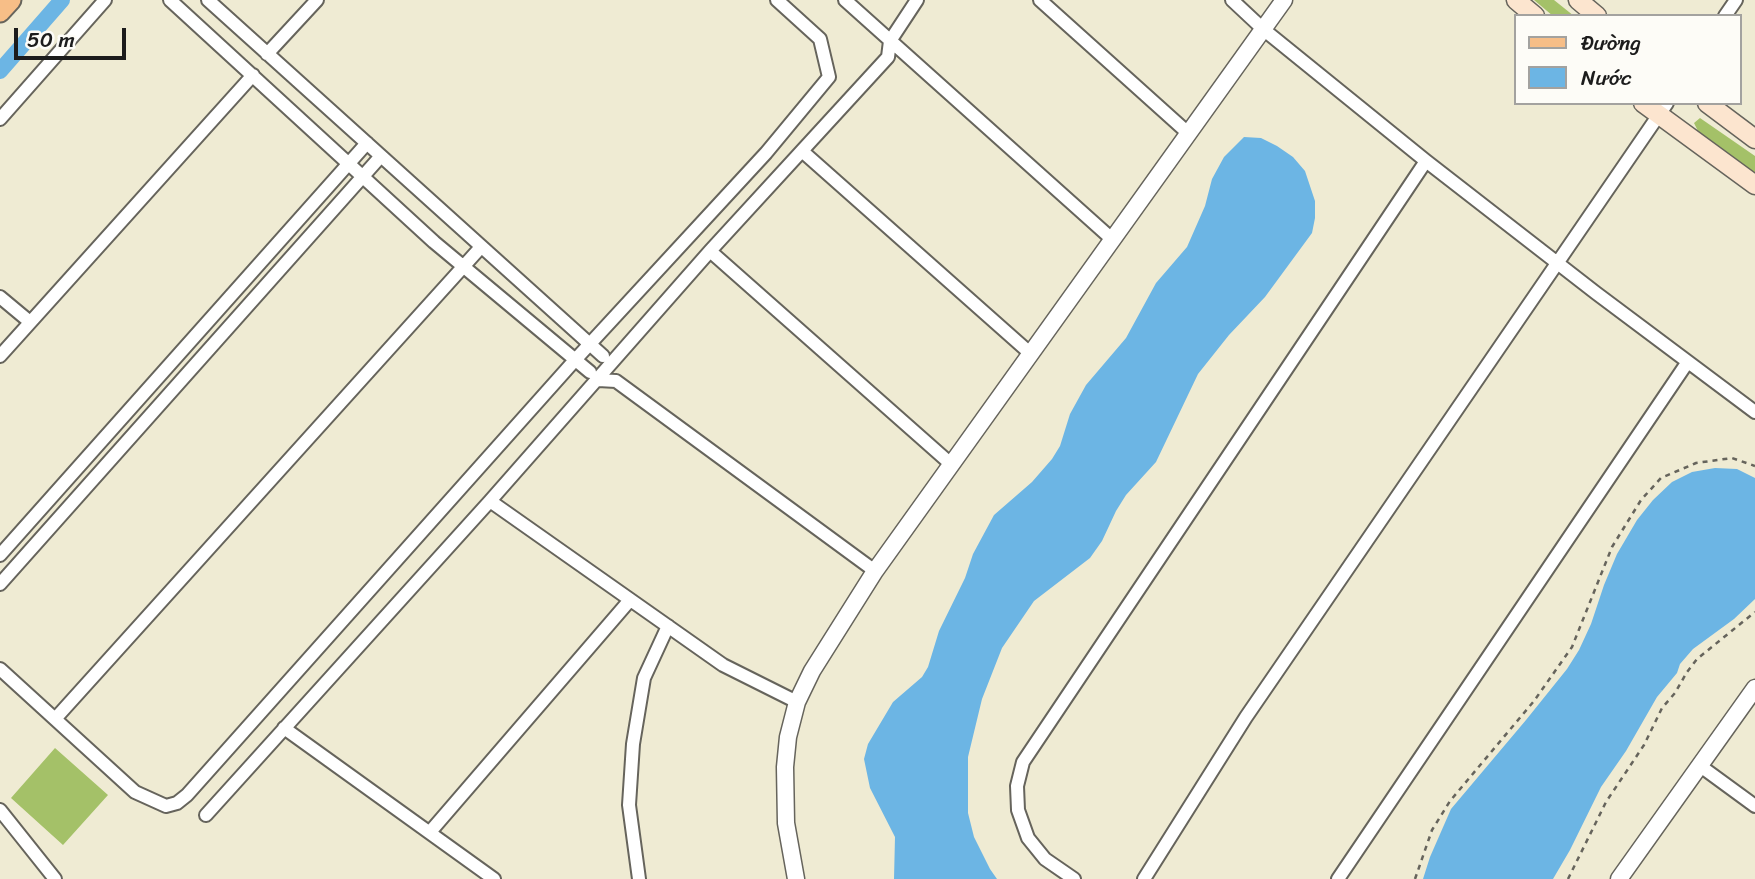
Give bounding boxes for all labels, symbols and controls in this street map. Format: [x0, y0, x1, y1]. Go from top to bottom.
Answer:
scale bar [18, 14, 130, 58]
legend [1514, 14, 1741, 105]
text: 50 m [27, 21, 75, 59]
text: Đường [1581, 24, 1641, 62]
text: Nước [1581, 59, 1631, 97]

